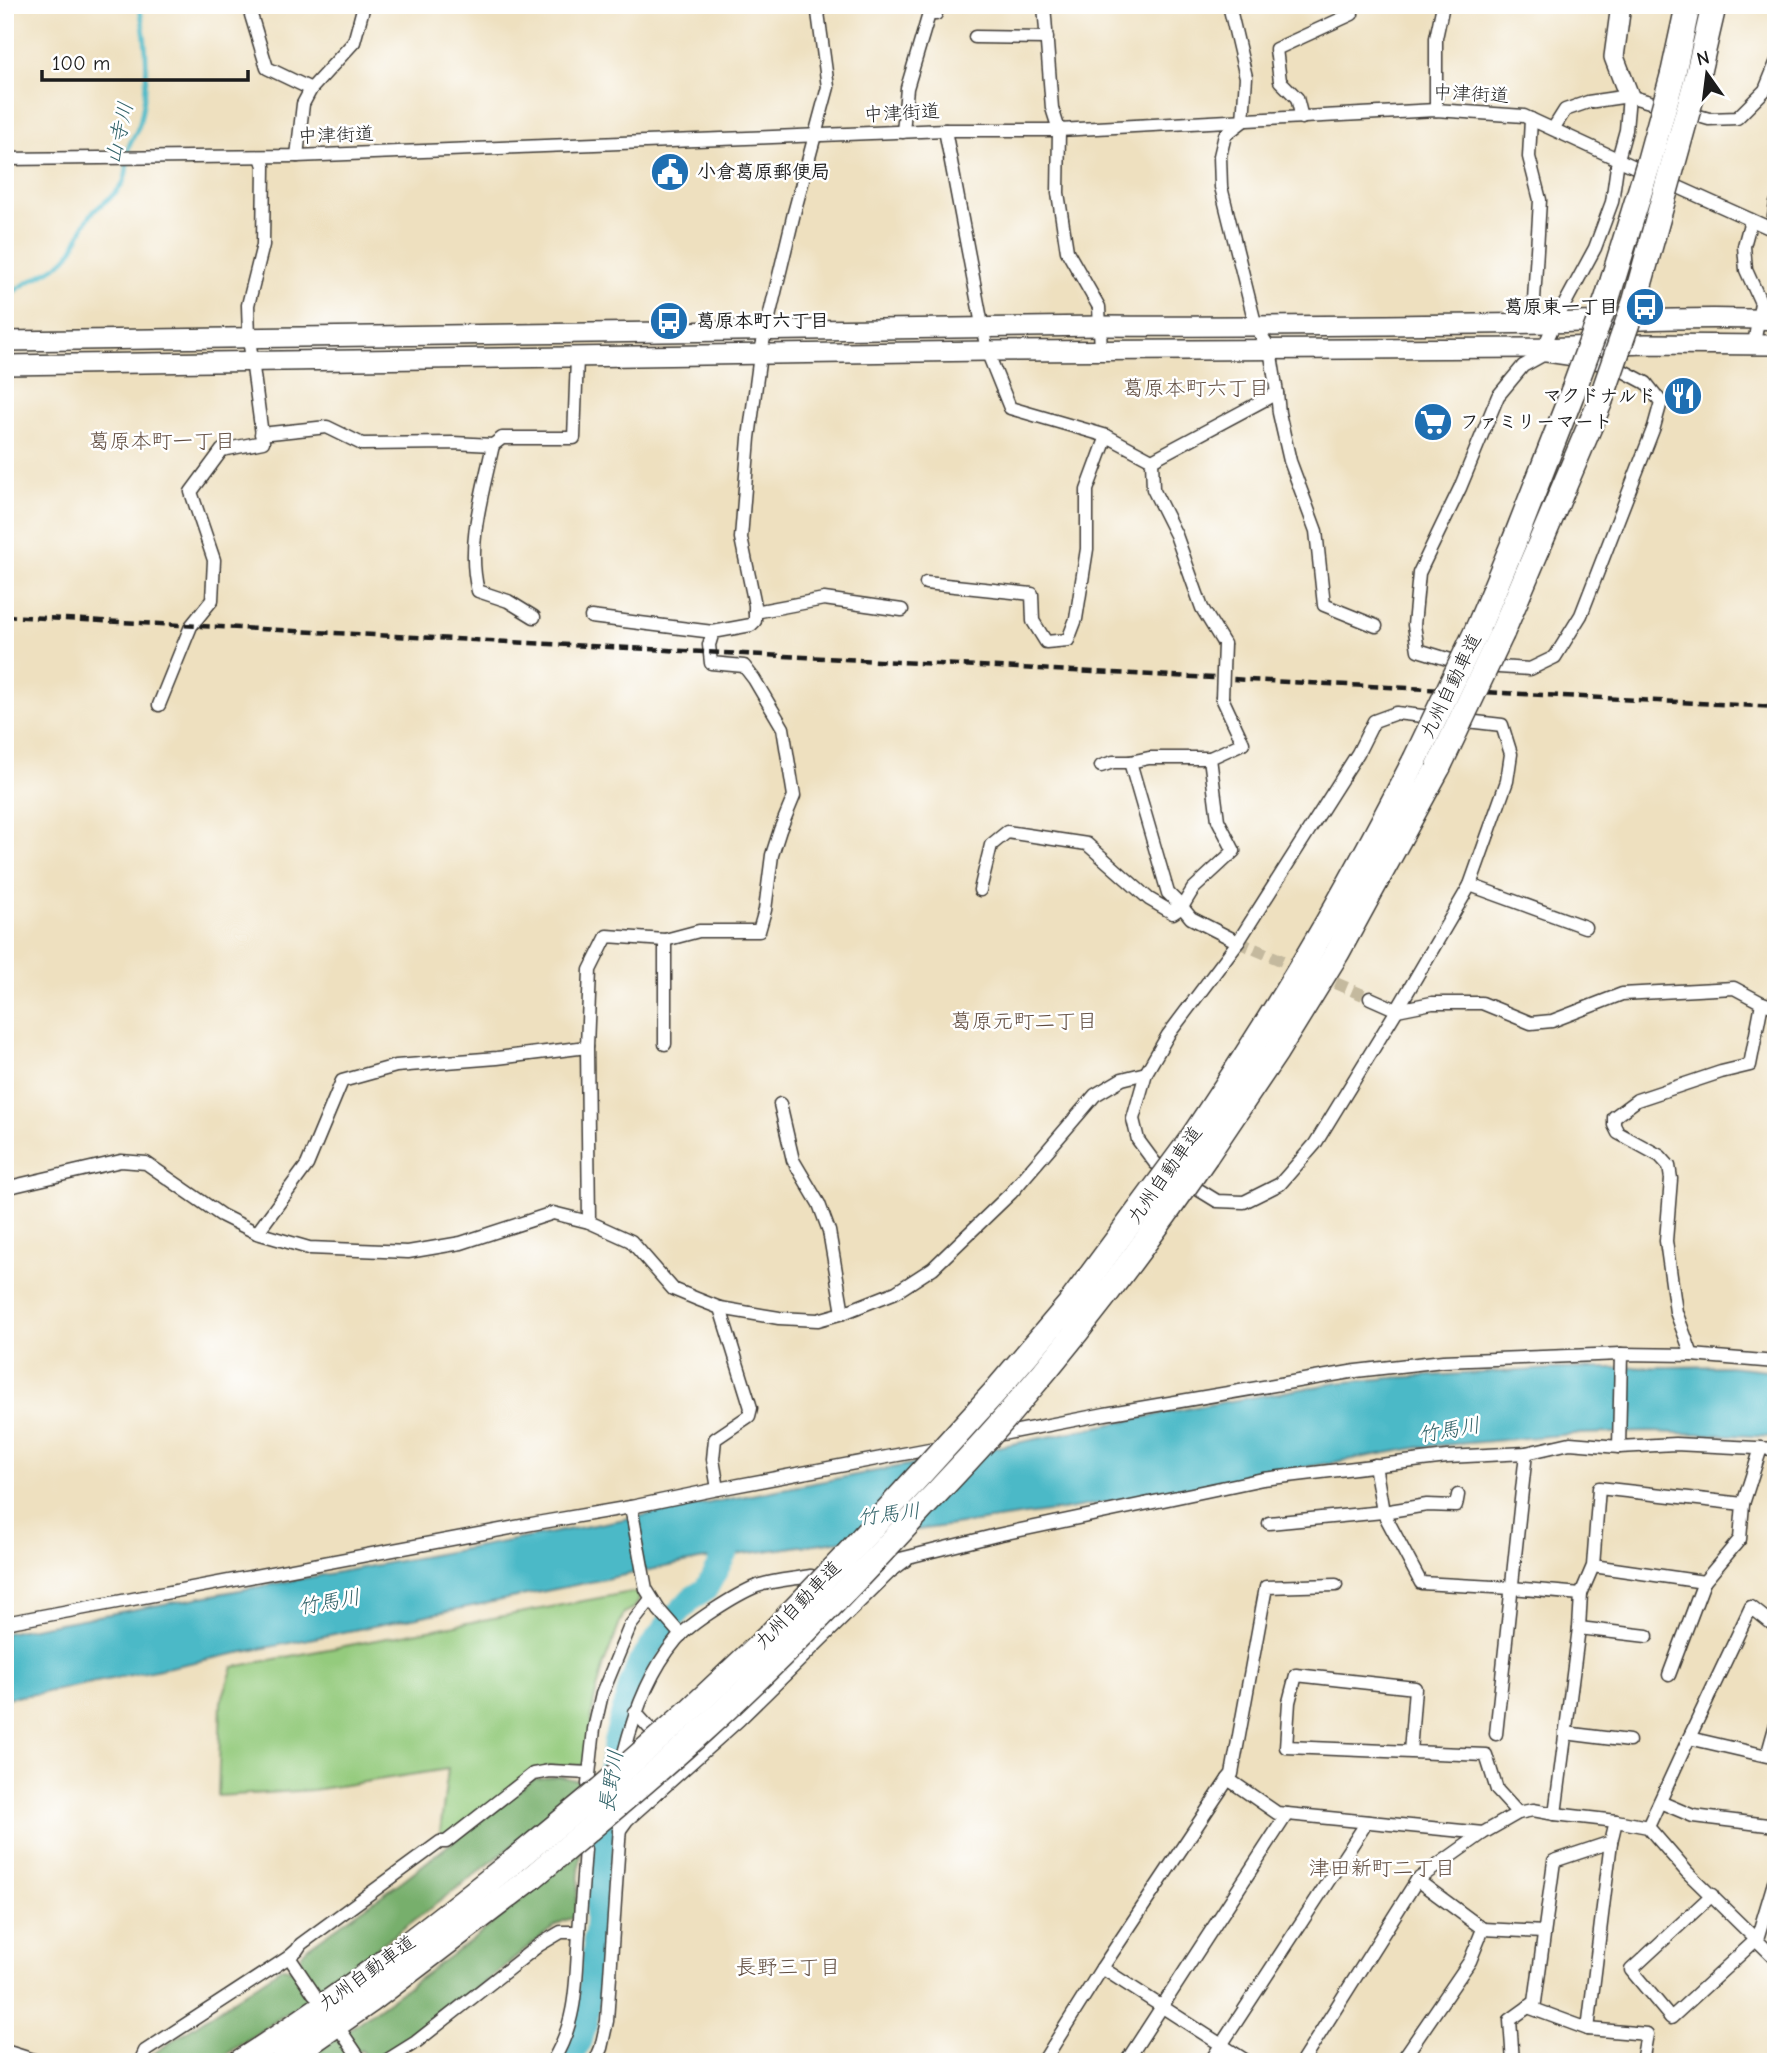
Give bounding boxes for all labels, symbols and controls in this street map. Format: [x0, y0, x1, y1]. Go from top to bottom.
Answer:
scale bar [42, 38, 248, 82]
north arrow [1672, 38, 1742, 108]
text: N [1694, 46, 1712, 71]
text: 100 m [52, 51, 110, 75]
street label: 中津街道 [1432, 81, 1510, 107]
water label: 山寺川 [100, 100, 138, 166]
street label: 中津街道 [863, 100, 941, 126]
street label: 中津街道 [298, 123, 374, 147]
public building icon: 小倉葛原郵便局 [649, 151, 691, 193]
place label: 小倉葛原郵便局 [697, 161, 830, 183]
bus stop icon: 葛原東一丁目 [1624, 286, 1666, 328]
place label: 葛原東一丁目 [1504, 296, 1618, 318]
bus stop icon: 葛原本町六丁目 [648, 300, 690, 342]
place label: 葛原本町六丁目 [696, 310, 829, 332]
restaurant icon: マクドナルド [1662, 375, 1704, 417]
district label: 葛原本町六丁目 [1123, 376, 1270, 400]
place label: マクドナルド [1543, 385, 1656, 407]
supermarket icon: ファミリーマート [1412, 401, 1454, 443]
place label: ファミリーマート [1460, 411, 1613, 433]
district label: 葛原本町一丁目 [89, 429, 236, 453]
street label: 九州自動車道 [1416, 630, 1486, 742]
district label: 葛原元町二丁目 [951, 1009, 1098, 1033]
street label: 九州自動車道 [1123, 1122, 1207, 1228]
water label: 竹馬川 [1416, 1413, 1482, 1447]
water label: 竹馬川 [856, 1498, 922, 1530]
street label: 九州自動車道 [750, 1556, 846, 1654]
water label: 竹馬川 [296, 1585, 362, 1619]
water label: 長野川 [594, 1748, 628, 1814]
district label: 津田新町二丁目 [1309, 1856, 1456, 1880]
street label: 九州自動車道 [314, 1931, 420, 2015]
district label: 長野三丁目 [736, 1955, 841, 1979]

